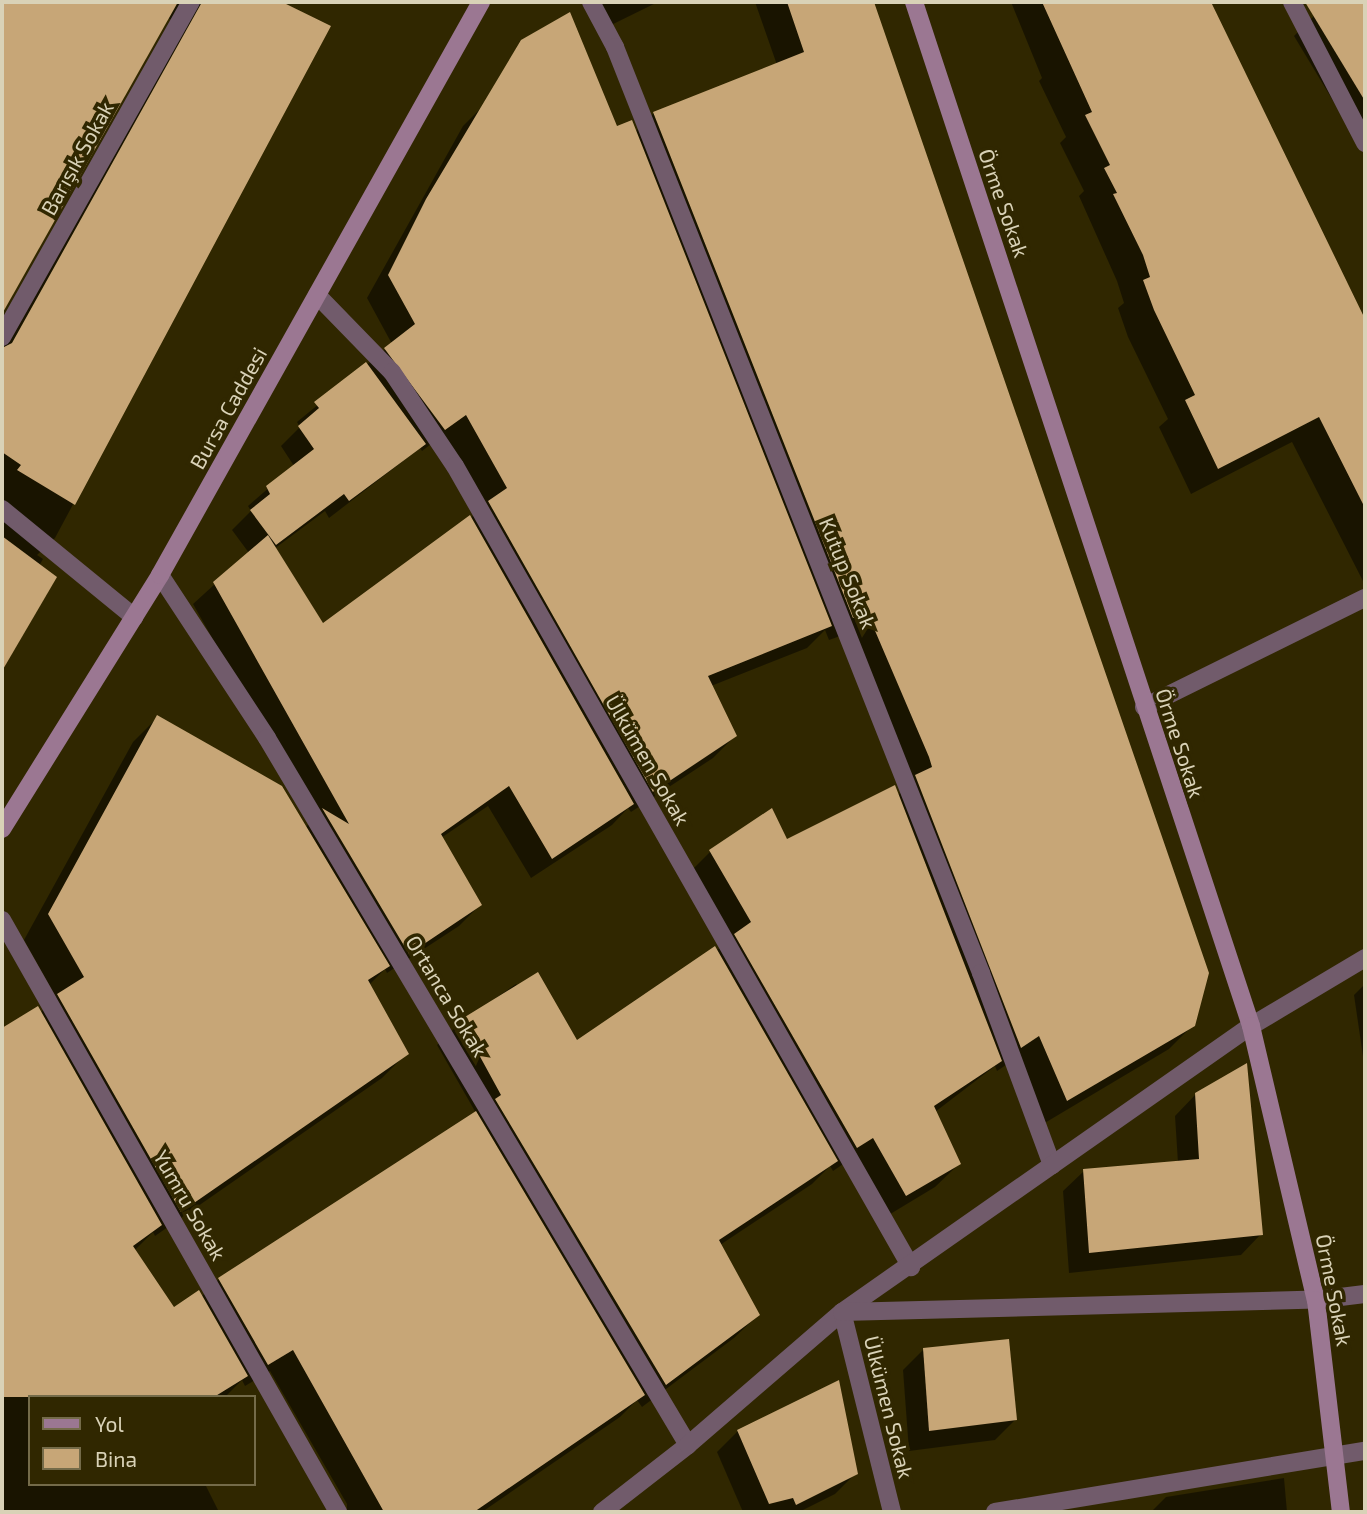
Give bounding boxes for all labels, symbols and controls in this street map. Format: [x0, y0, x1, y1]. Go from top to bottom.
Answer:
street label: Barışık Sokak [35, 97, 119, 219]
street label: Örme Sokak [974, 145, 1034, 261]
street label: Bursa Caddesi [184, 343, 272, 473]
street label: Kutup Sokak [814, 514, 882, 632]
street label: Örme Sokak [1150, 685, 1210, 801]
street label: Ülkümen Sokak [601, 690, 695, 830]
street label: Ortanca Sokak [401, 931, 493, 1061]
street label: Yumru Sokak [148, 1146, 232, 1264]
street label: Örme Sokak [1311, 1232, 1357, 1348]
street label: Ülkümen Sokak [859, 1333, 919, 1481]
legend [28, 1395, 256, 1486]
text: Yol [95, 1411, 124, 1436]
text: Bina [95, 1446, 137, 1471]

